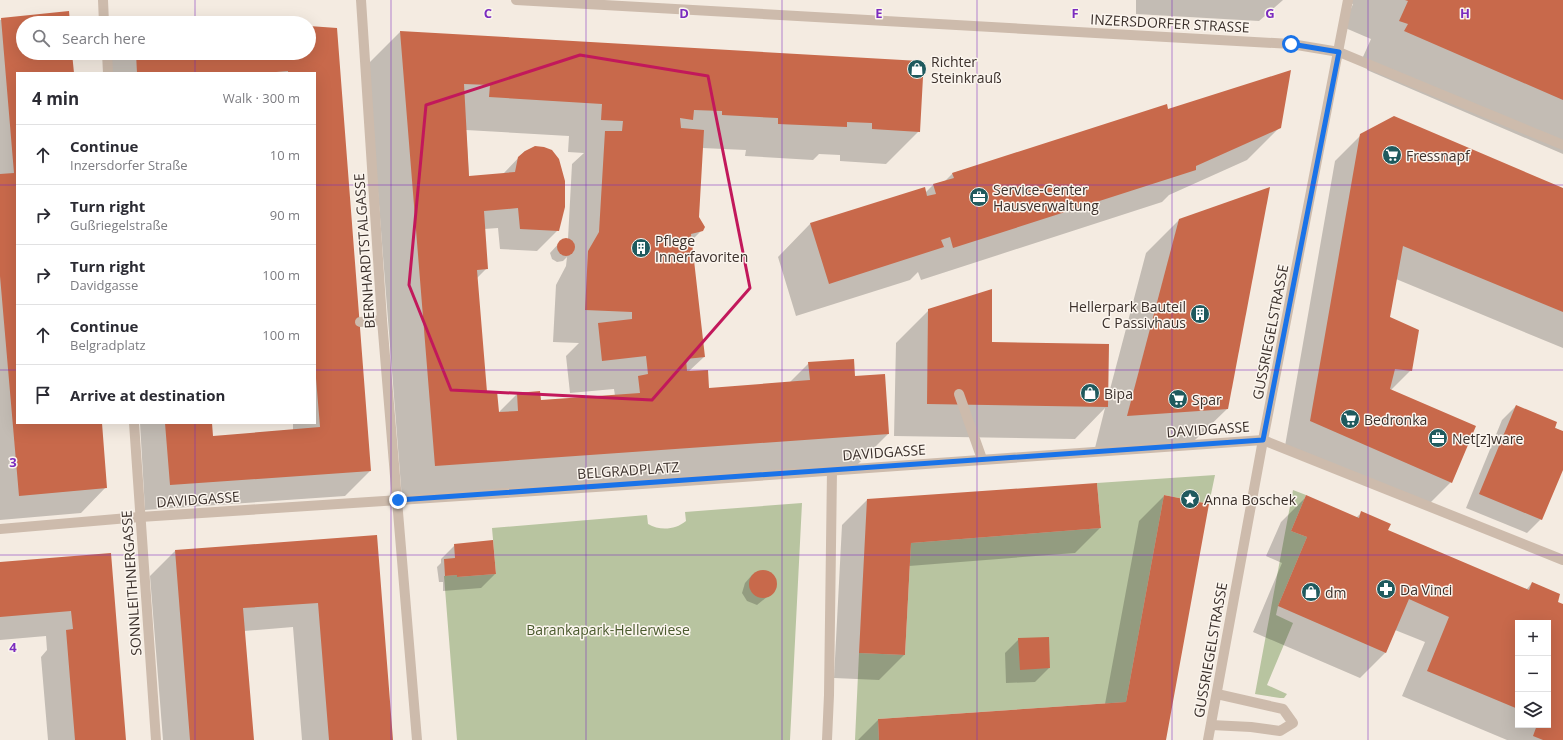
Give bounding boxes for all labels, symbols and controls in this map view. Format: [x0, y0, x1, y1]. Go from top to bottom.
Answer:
text: C [484, 4, 492, 22]
text: D [679, 4, 689, 22]
text: E [875, 4, 883, 22]
text: F [1071, 4, 1079, 22]
text: G [1265, 4, 1275, 22]
text: H [1460, 4, 1470, 22]
street label: INZERSDORFER STRASSE [1090, 9, 1250, 37]
search box [16, 16, 316, 60]
icon: search [30, 27, 52, 49]
text: Search here [62, 28, 146, 48]
route start [1282, 35, 1300, 53]
place label: Richter Steinkrauß [931, 52, 1002, 87]
shop icon: Richter Steinkrauß [906, 58, 928, 80]
text: 4 min [32, 87, 79, 110]
text: Walk · 300 m [223, 89, 300, 107]
text: Continue [70, 136, 138, 156]
icon: ahead [32, 144, 54, 166]
supermarket icon: Fressnapf [1381, 144, 1403, 166]
text: 10 m [270, 146, 300, 164]
place label: Fressnapf [1406, 146, 1471, 165]
text: Inzersdorfer Straße [70, 156, 188, 174]
street label: BERNHARDTSTALGASSE [349, 173, 379, 329]
place label: Service-Center Hausverwaltung [993, 180, 1099, 215]
office icon: Service-Center Hausverwaltung [968, 186, 990, 208]
text: Turn right [70, 196, 145, 216]
icon: right [32, 204, 54, 226]
text: 90 m [270, 206, 300, 224]
text: Gußriegelstraße [70, 216, 168, 234]
place label: Pflege Innerfavoriten [655, 231, 748, 266]
building icon: Pflege Innerfavoriten [630, 237, 652, 259]
text: Turn right [70, 256, 145, 276]
street label: GUSSRIEGELSTRASSE [1248, 263, 1292, 401]
icon: right [32, 264, 54, 286]
text: 100 m [262, 266, 300, 284]
text: Davidgasse [70, 276, 138, 294]
place label: Hellerpark Bauteil C Passivhaus [1069, 297, 1186, 332]
building icon: Hellerpark Bauteil C Passivhaus [1189, 303, 1211, 325]
text: Continue [70, 316, 138, 336]
icon: ahead [32, 324, 54, 346]
text: 100 m [262, 326, 300, 344]
text: Belgradplatz [70, 336, 146, 354]
shop icon: Bipa [1079, 382, 1101, 404]
icon: arrive [32, 384, 54, 406]
place label: Bipa [1104, 384, 1133, 403]
text: Arrive at destination [70, 385, 225, 405]
supermarket icon: Spar [1167, 388, 1189, 410]
place label: Spar [1192, 390, 1222, 409]
supermarket icon: Bedronka [1339, 408, 1361, 430]
place label: Bedronka [1364, 410, 1427, 429]
street label: DAVIDGASSE [1166, 417, 1250, 441]
office icon: Net[z]ware [1427, 427, 1449, 449]
place label: Net[z]ware [1452, 429, 1523, 448]
street label: DAVIDGASSE [842, 440, 926, 464]
text: 3 [9, 453, 17, 471]
street label: BELGRADPLATZ [576, 457, 680, 483]
street label: DAVIDGASSE [156, 487, 240, 511]
place icon: Anna Boschek [1179, 488, 1201, 510]
place label: Anna Boschek [1204, 490, 1297, 509]
route end [389, 491, 407, 509]
street label: SONNLEITHNERGASSE [116, 510, 146, 656]
pharmacy icon: Da Vinci [1375, 578, 1397, 600]
place label: Da Vinci [1400, 580, 1452, 599]
street label: GUSSRIEGELSTRASSE [1189, 581, 1231, 719]
shop icon: dm [1300, 581, 1322, 603]
place label: dm [1325, 583, 1347, 602]
park label: Barankapark-Hellerwiese [526, 620, 690, 639]
map controls [1515, 620, 1551, 728]
button: + [1515, 620, 1551, 656]
text: 4 [9, 638, 17, 656]
button: − [1515, 656, 1551, 692]
button: layers [1515, 692, 1551, 728]

